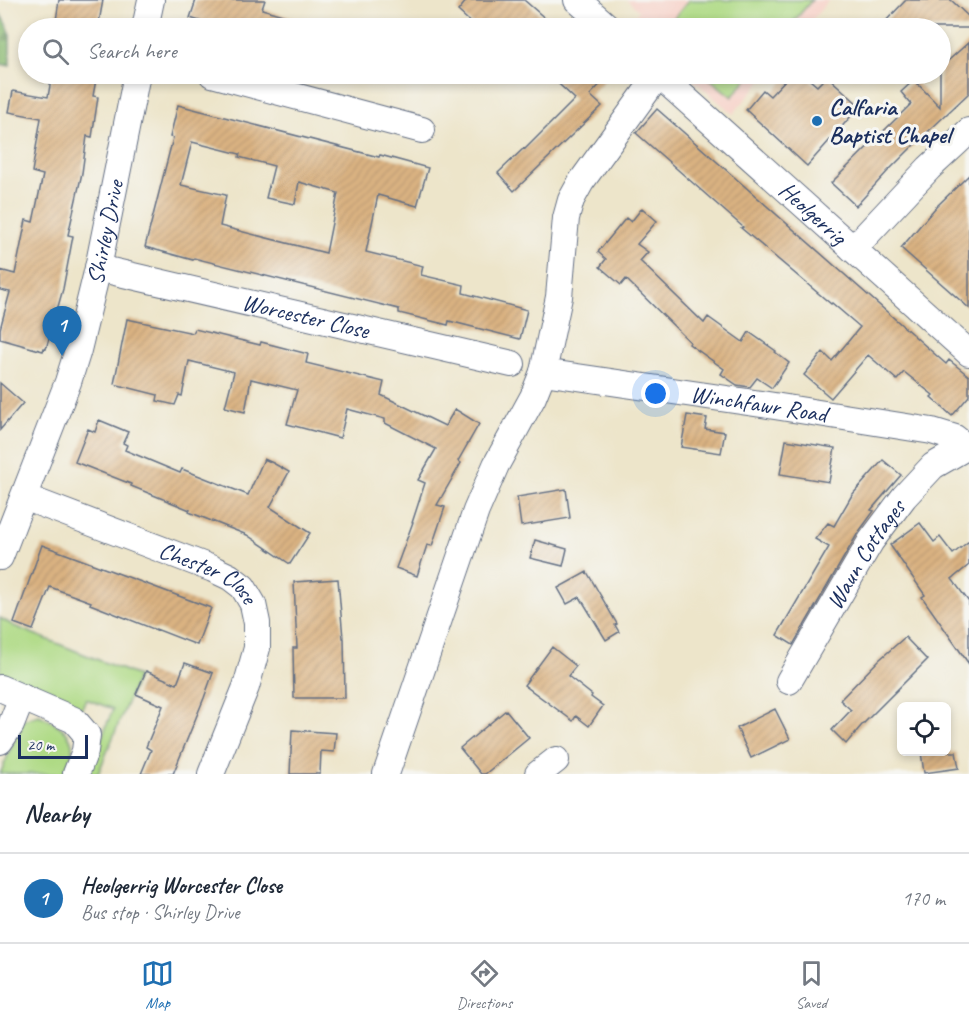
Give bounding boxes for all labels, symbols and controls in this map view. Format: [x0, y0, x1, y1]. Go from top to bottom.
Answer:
search box [18, 18, 951, 84]
icon: search [39, 35, 72, 68]
text: Search here [87, 37, 177, 65]
place label: Calfaria Baptist Chapel [829, 92, 955, 150]
marker: Calfaria Baptist Chapel [810, 114, 824, 128]
street label: Heolgerrig [773, 175, 855, 253]
street label: Shirley Drive [80, 176, 131, 287]
street label: Worcester Close [239, 287, 374, 346]
pin: 1 [42, 306, 82, 356]
your location [641, 379, 670, 408]
street label: Winchfawr Road [689, 379, 832, 430]
street label: Waun Cottages [819, 492, 913, 615]
street label: Chester Close [155, 535, 266, 611]
map controls [897, 702, 951, 756]
button: locate [897, 702, 951, 756]
scale bar [18, 732, 88, 760]
text: 20 m [27, 735, 54, 755]
text: Nearby [24, 797, 89, 830]
text: Heolgerrig Worcester Close [81, 872, 282, 900]
text: 1 [39, 886, 48, 911]
text: 170 m [902, 886, 945, 911]
text: Bus stop · Shirley Drive [81, 900, 239, 925]
tab: Map [141, 957, 174, 1013]
tab: Directions [457, 957, 512, 1013]
tab: Saved [795, 957, 828, 1013]

